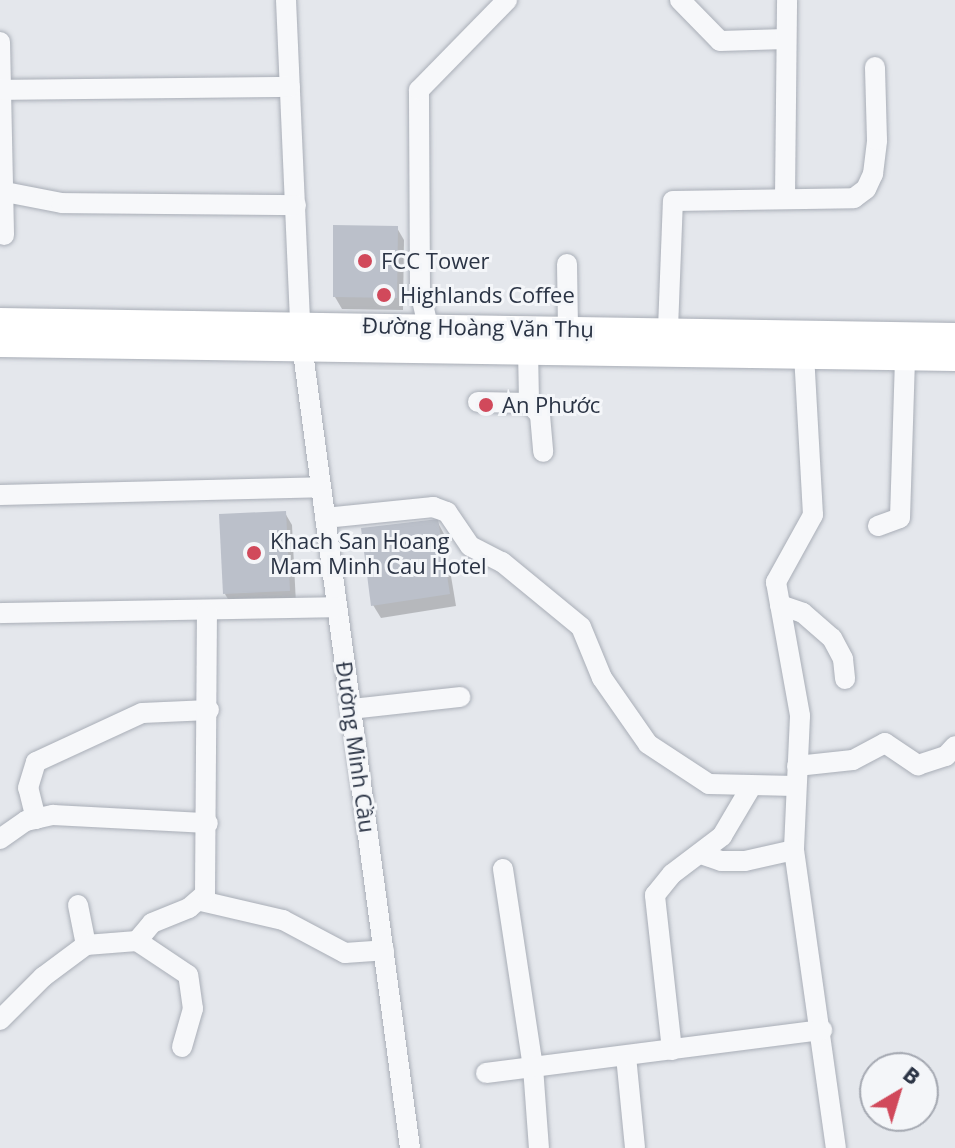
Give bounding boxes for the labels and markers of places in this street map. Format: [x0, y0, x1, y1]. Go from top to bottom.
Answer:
place label: FCC Tower [381, 248, 490, 274]
marker: FCC Tower [356, 252, 374, 270]
place label: Highlands Coffee [400, 282, 575, 308]
marker: Highlands Coffee [375, 286, 393, 304]
place label: An Phước [502, 392, 600, 418]
marker: An Phước [477, 396, 495, 414]
place label: Khach San Hoang Mam Minh Cau Hotel [270, 527, 487, 578]
marker: Khach San Hoang Mam Minh Cau Hotel [245, 544, 263, 562]

